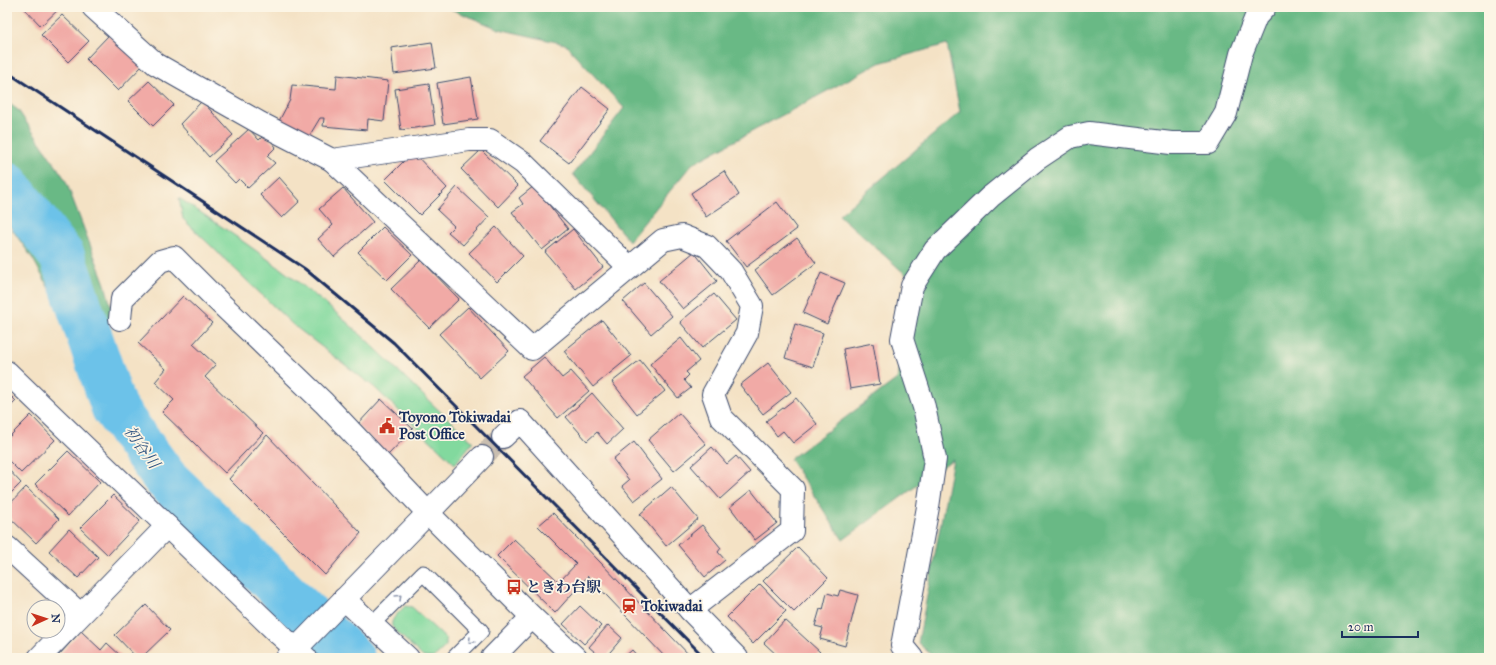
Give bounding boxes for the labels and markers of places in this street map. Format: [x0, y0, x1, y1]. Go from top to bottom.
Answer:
place label: Toyono Tokiwadai Post Office [398, 408, 512, 443]
public building icon: Toyono Tokiwadai Post Office [378, 417, 396, 435]
bus stop icon: ときわ台駅 [505, 578, 523, 596]
place label: ときわ台駅 [526, 578, 601, 596]
station icon: Tokiwadai [620, 597, 638, 615]
place label: Tokiwadai [640, 597, 704, 615]

